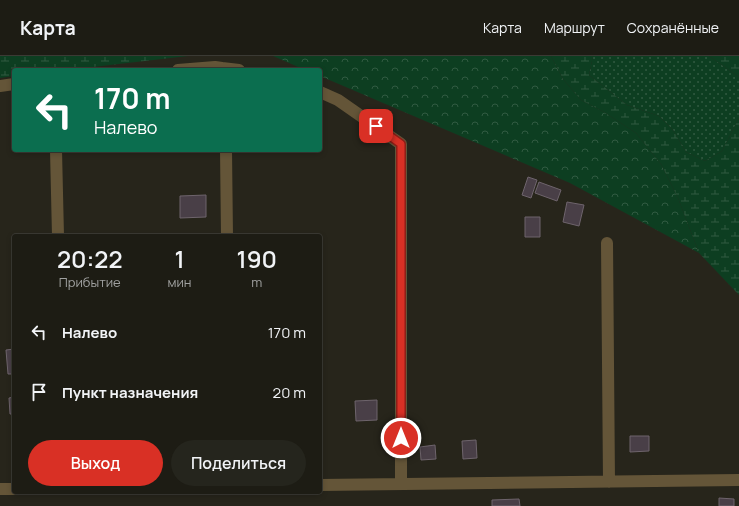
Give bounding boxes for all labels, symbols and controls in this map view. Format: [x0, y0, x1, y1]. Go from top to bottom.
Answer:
text: Карта [20, 15, 76, 41]
text: Карта [483, 18, 522, 37]
text: Маршрут [544, 18, 605, 37]
text: Сохранённые [627, 18, 719, 37]
text: 170 m [94, 79, 170, 117]
icon: left [28, 84, 80, 136]
pin [359, 109, 393, 143]
text: Налево [94, 115, 158, 139]
icon: arrive [365, 115, 387, 137]
text: 20:22 [57, 242, 123, 275]
text: 1 [174, 242, 185, 275]
text: 190 [237, 242, 277, 275]
text: Прибытие [59, 273, 121, 291]
text: мин [167, 273, 192, 291]
text: m [251, 273, 262, 291]
icon: left [28, 321, 50, 343]
text: Налево [62, 322, 117, 343]
text: 170 m [268, 322, 306, 343]
icon: arrive [28, 381, 50, 403]
text: Пункт назначения [62, 382, 198, 403]
text: 20 m [273, 382, 306, 403]
position arrow [380, 417, 422, 459]
button: Выход [28, 440, 163, 486]
button: Поделиться [171, 440, 306, 486]

